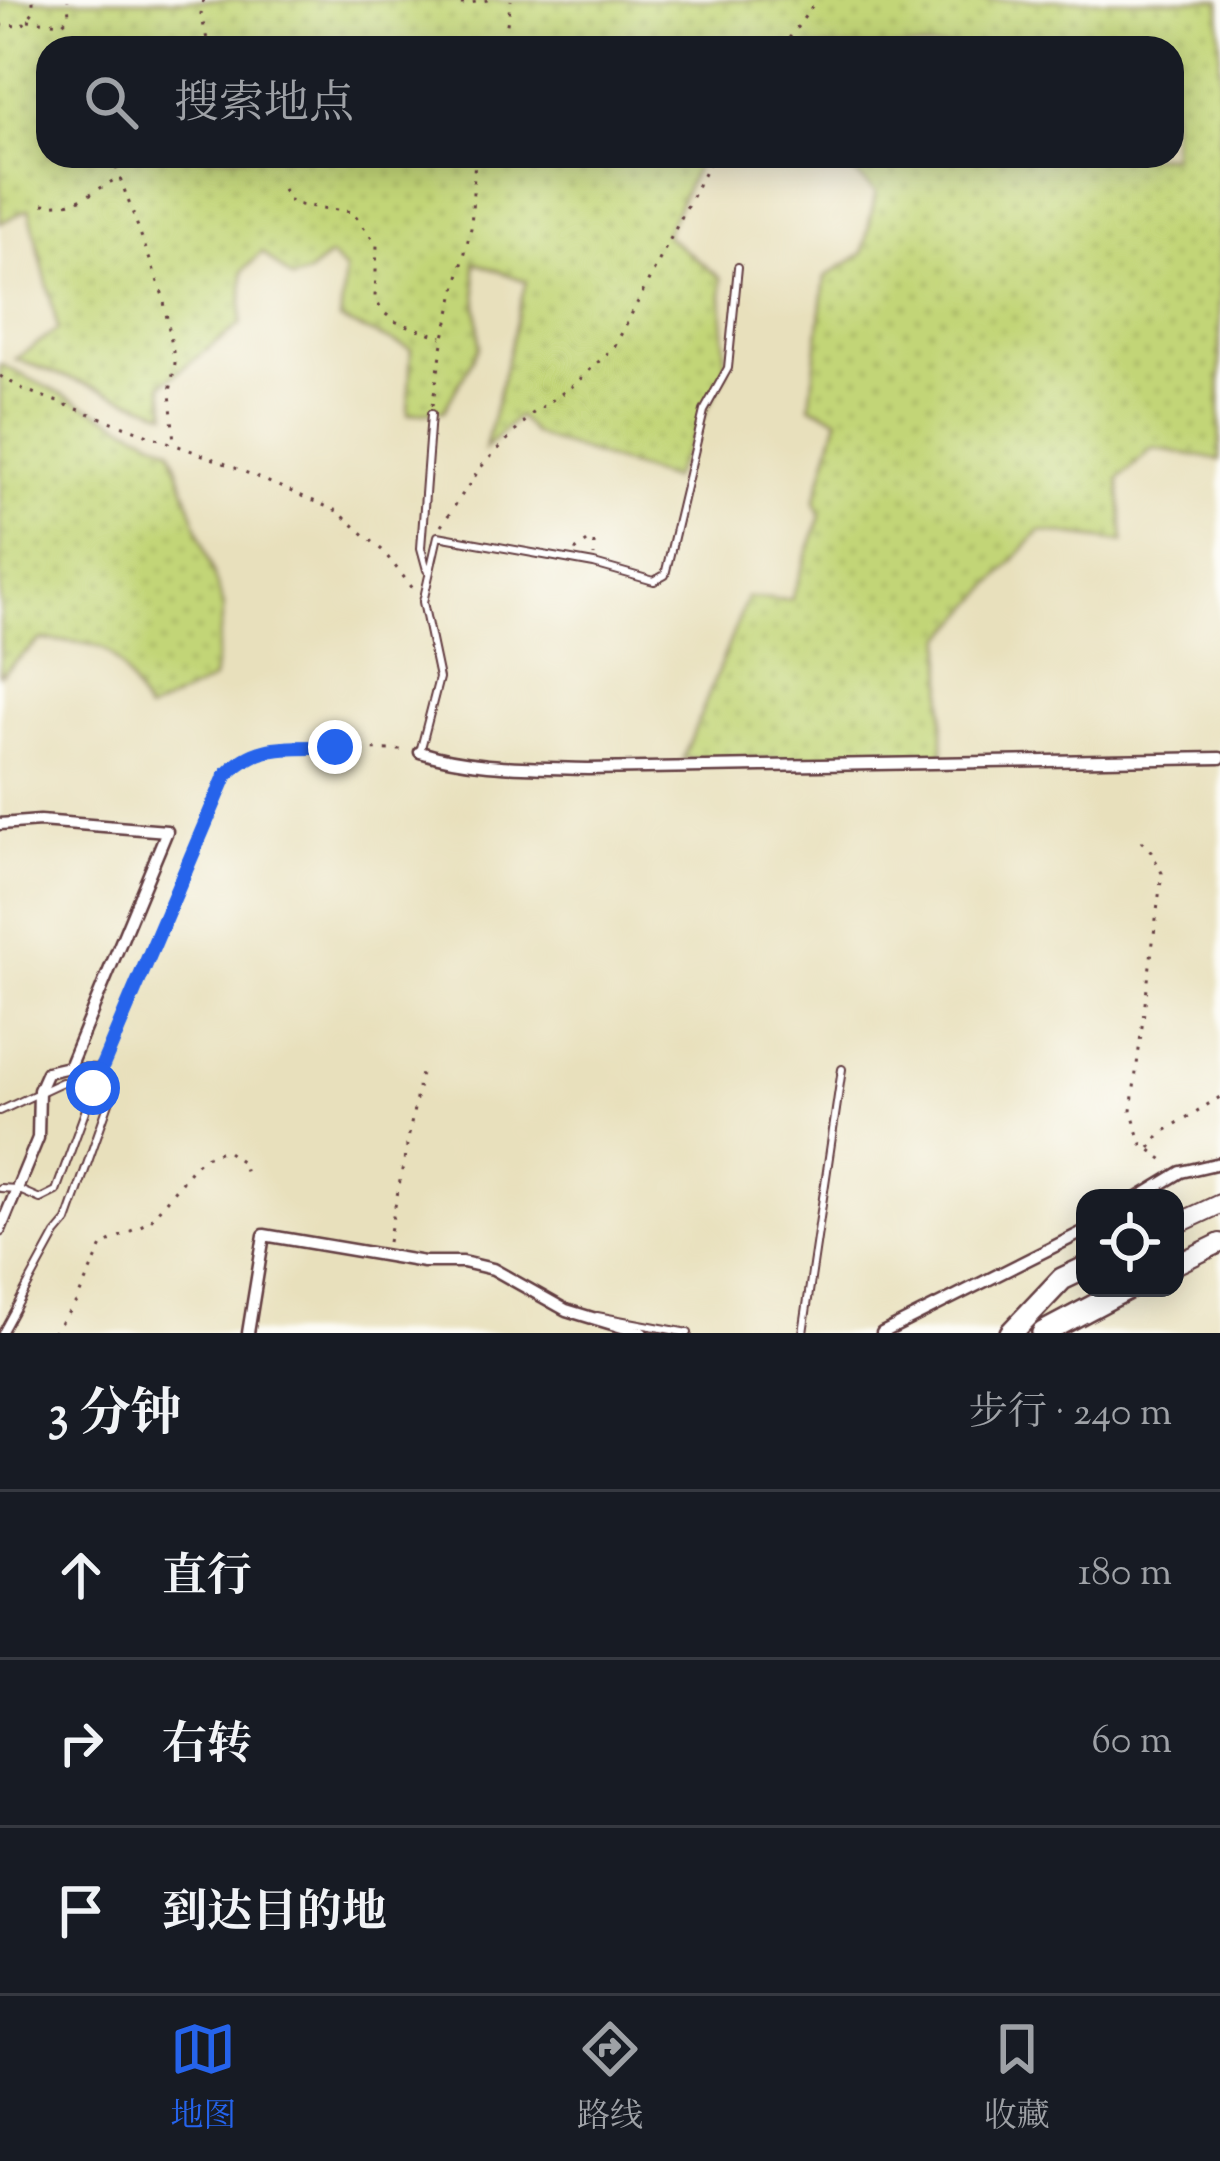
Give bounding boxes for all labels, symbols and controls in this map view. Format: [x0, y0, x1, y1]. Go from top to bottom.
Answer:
search box [36, 36, 1184, 168]
icon: search [78, 69, 144, 135]
text: 搜索地点 [174, 74, 354, 139]
route end [308, 720, 362, 774]
route start [66, 1061, 120, 1115]
map controls [1076, 1189, 1184, 1297]
button: locate [1076, 1189, 1184, 1297]
text: 3 分钟 [48, 1380, 181, 1453]
text: 步行 · 240 m [969, 1387, 1172, 1443]
icon: ahead [48, 1542, 114, 1608]
text: 直行 [162, 1547, 252, 1612]
text: 180 m [1078, 1547, 1172, 1603]
icon: right [48, 1710, 114, 1776]
text: 右转 [162, 1715, 252, 1780]
text: 60 m [1091, 1715, 1172, 1771]
icon: arrive [48, 1878, 114, 1944]
text: 到达目的地 [162, 1883, 387, 1948]
tab: 地图 [170, 2016, 236, 2142]
tab: 路线 [577, 2016, 643, 2142]
tab: 收藏 [984, 2016, 1050, 2142]

